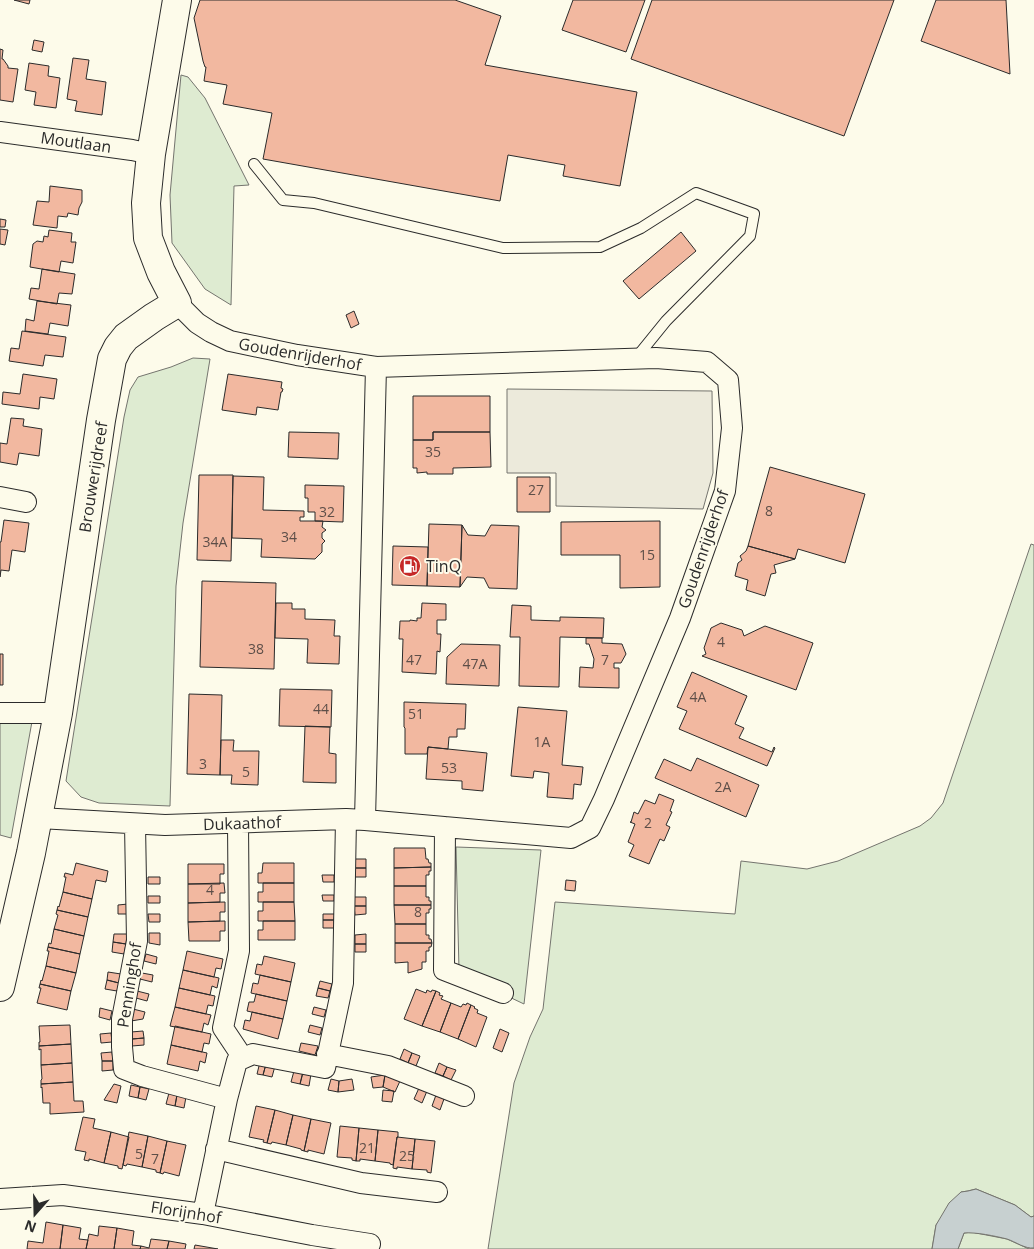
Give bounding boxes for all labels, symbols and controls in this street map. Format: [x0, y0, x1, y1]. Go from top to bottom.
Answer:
street label: Moutlaan [39, 126, 113, 158]
street label: Goudenrijderhof [237, 332, 365, 376]
street label: Brouwerijdreef [73, 418, 113, 534]
house number: 35 [425, 442, 441, 461]
house number: 27 [528, 480, 544, 499]
street label: Goudenrijderhof [672, 485, 734, 611]
house number: 8 [765, 501, 773, 520]
house number: 32 [319, 502, 335, 521]
house number: 34 [281, 527, 297, 546]
house number: 34A [203, 532, 228, 551]
house number: 15 [639, 545, 655, 564]
fuel station icon: TinQ [398, 554, 422, 578]
place label: TinQ [426, 555, 461, 577]
house number: 4 [717, 632, 725, 651]
house number: 38 [248, 639, 264, 658]
house number: 47 [406, 650, 422, 669]
house number: 7 [601, 650, 609, 669]
house number: 47A [463, 654, 488, 673]
house number: 4A [690, 687, 707, 706]
house number: 44 [313, 699, 329, 718]
house number: 51 [408, 704, 424, 723]
house number: 1A [534, 732, 551, 751]
house number: 3 [199, 754, 207, 773]
house number: 53 [441, 758, 457, 777]
house number: 5 [242, 762, 250, 781]
house number: 2A [715, 777, 732, 796]
street label: Dukaathof [203, 811, 283, 835]
house number: 2 [644, 813, 652, 832]
house number: 4 [206, 880, 214, 899]
house number: 8 [414, 902, 422, 921]
street label: Penninghof [111, 939, 147, 1029]
house number: 21 [359, 1138, 375, 1157]
house number: 5 [135, 1144, 143, 1163]
house number: 25 [399, 1146, 415, 1165]
house number: 7 [151, 1149, 159, 1168]
north arrow [10, 1189, 60, 1239]
street label: Florijnhof [149, 1196, 224, 1229]
text: N [22, 1216, 39, 1238]

